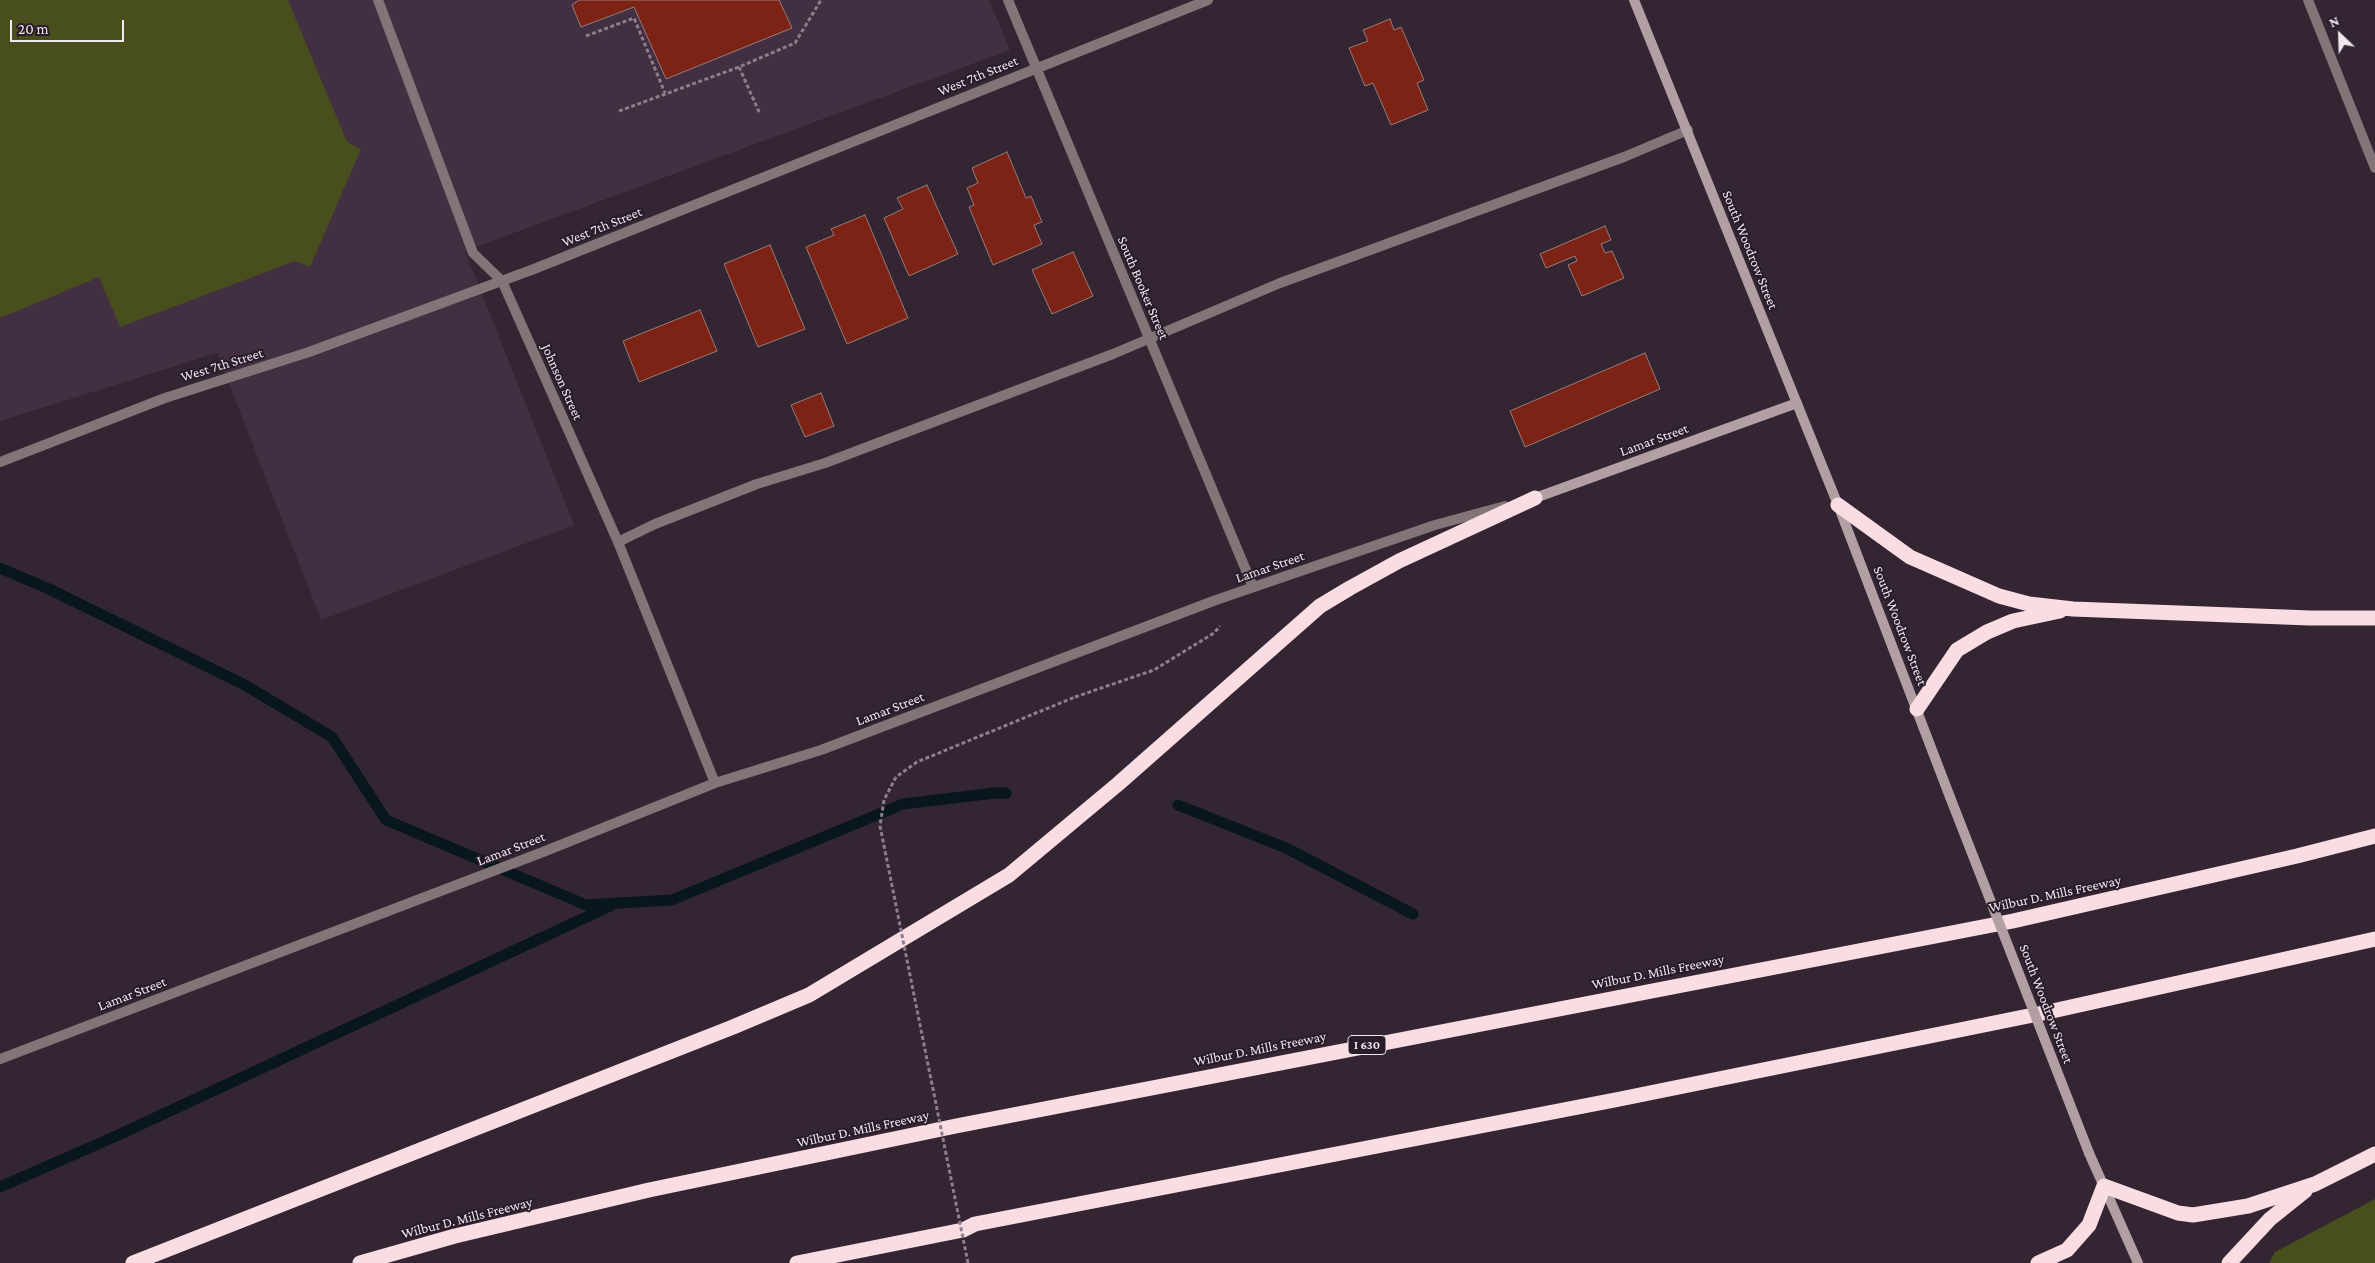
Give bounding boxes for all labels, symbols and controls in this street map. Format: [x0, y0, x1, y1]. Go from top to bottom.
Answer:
scale bar [12, 10, 126, 42]
north arrow [2315, 10, 2365, 60]
text: N [2326, 12, 2342, 31]
text: 20 m [18, 21, 49, 37]
street label: West 7th Street [935, 52, 1021, 100]
street label: South Woodrow Street [1719, 188, 1781, 312]
street label: West 7th Street [559, 203, 645, 251]
street label: South Booker Street [1114, 234, 1172, 342]
street label: Johnson Street [538, 341, 586, 423]
street label: West 7th Street [179, 345, 265, 385]
street label: Lamar Street [1617, 420, 1691, 460]
street label: Lamar Street [1233, 547, 1307, 587]
street label: South Woodrow Street [1869, 564, 1931, 688]
street label: Lamar Street [854, 688, 926, 730]
street label: Lamar Street [475, 828, 547, 870]
street label: Wilbur D. Mills Freeway [1987, 872, 2123, 916]
street label: South Woodrow Street [2015, 942, 2077, 1066]
street label: Wilbur D. Mills Freeway [1590, 951, 1726, 993]
street label: Lamar Street [96, 973, 168, 1015]
street label: Wilbur D. Mills Freeway [1192, 1028, 1328, 1070]
road number: I 630 [1348, 1036, 1386, 1054]
street label: Wilbur D. Mills Freeway [795, 1107, 931, 1151]
street label: Wilbur D. Mills Freeway [400, 1194, 534, 1242]

